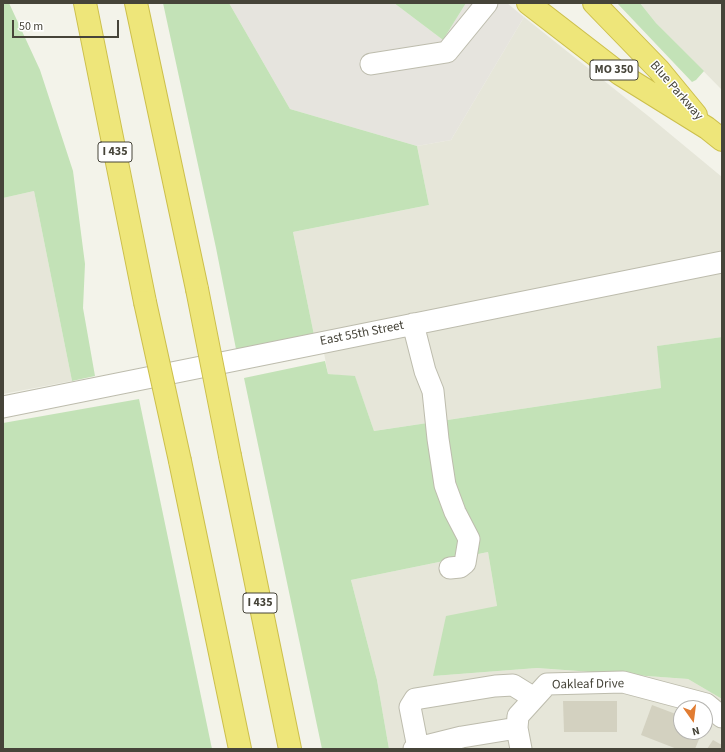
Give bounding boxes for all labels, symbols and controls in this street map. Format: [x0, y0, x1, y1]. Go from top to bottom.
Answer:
scale bar [14, 12, 121, 38]
text: 50 m [19, 18, 43, 35]
street label: Blue Parkway [646, 58, 706, 124]
road number: MO 350 [590, 60, 638, 80]
road number: I 435 [98, 142, 132, 162]
street label: East 55th Street [319, 318, 405, 350]
road number: I 435 [243, 593, 277, 613]
street label: Oakleaf Drive [552, 677, 624, 693]
north arrow [673, 700, 713, 740]
text: N [690, 723, 701, 739]

